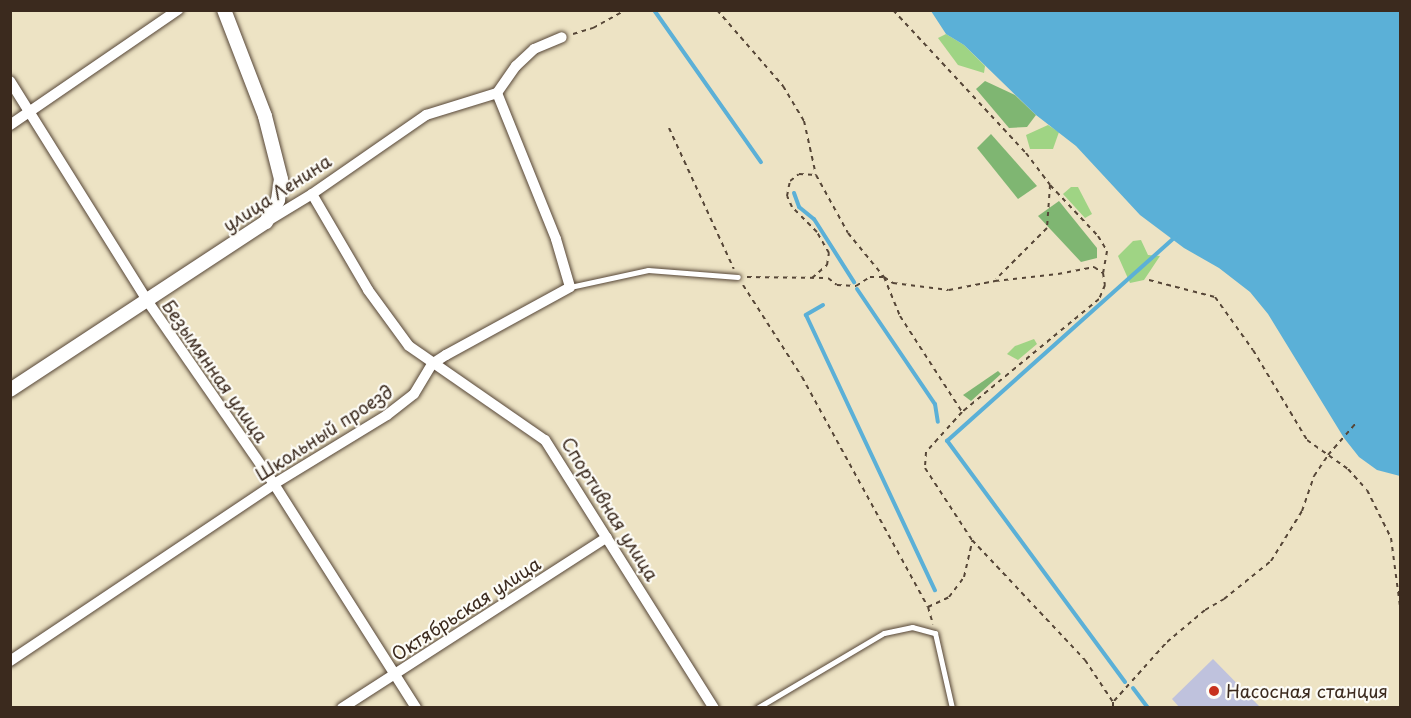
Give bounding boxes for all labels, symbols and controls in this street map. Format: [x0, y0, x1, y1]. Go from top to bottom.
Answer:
street label: улица Ленина [218, 150, 336, 236]
street label: Безымянная улица [157, 295, 273, 447]
street label: Школьный проезд [251, 381, 397, 485]
street label: Спортивная улица [557, 433, 663, 585]
street label: Октябрьская улица [387, 552, 545, 666]
place label: Насосная станция [1226, 680, 1388, 702]
marker: Насосная станция [1207, 684, 1221, 698]

